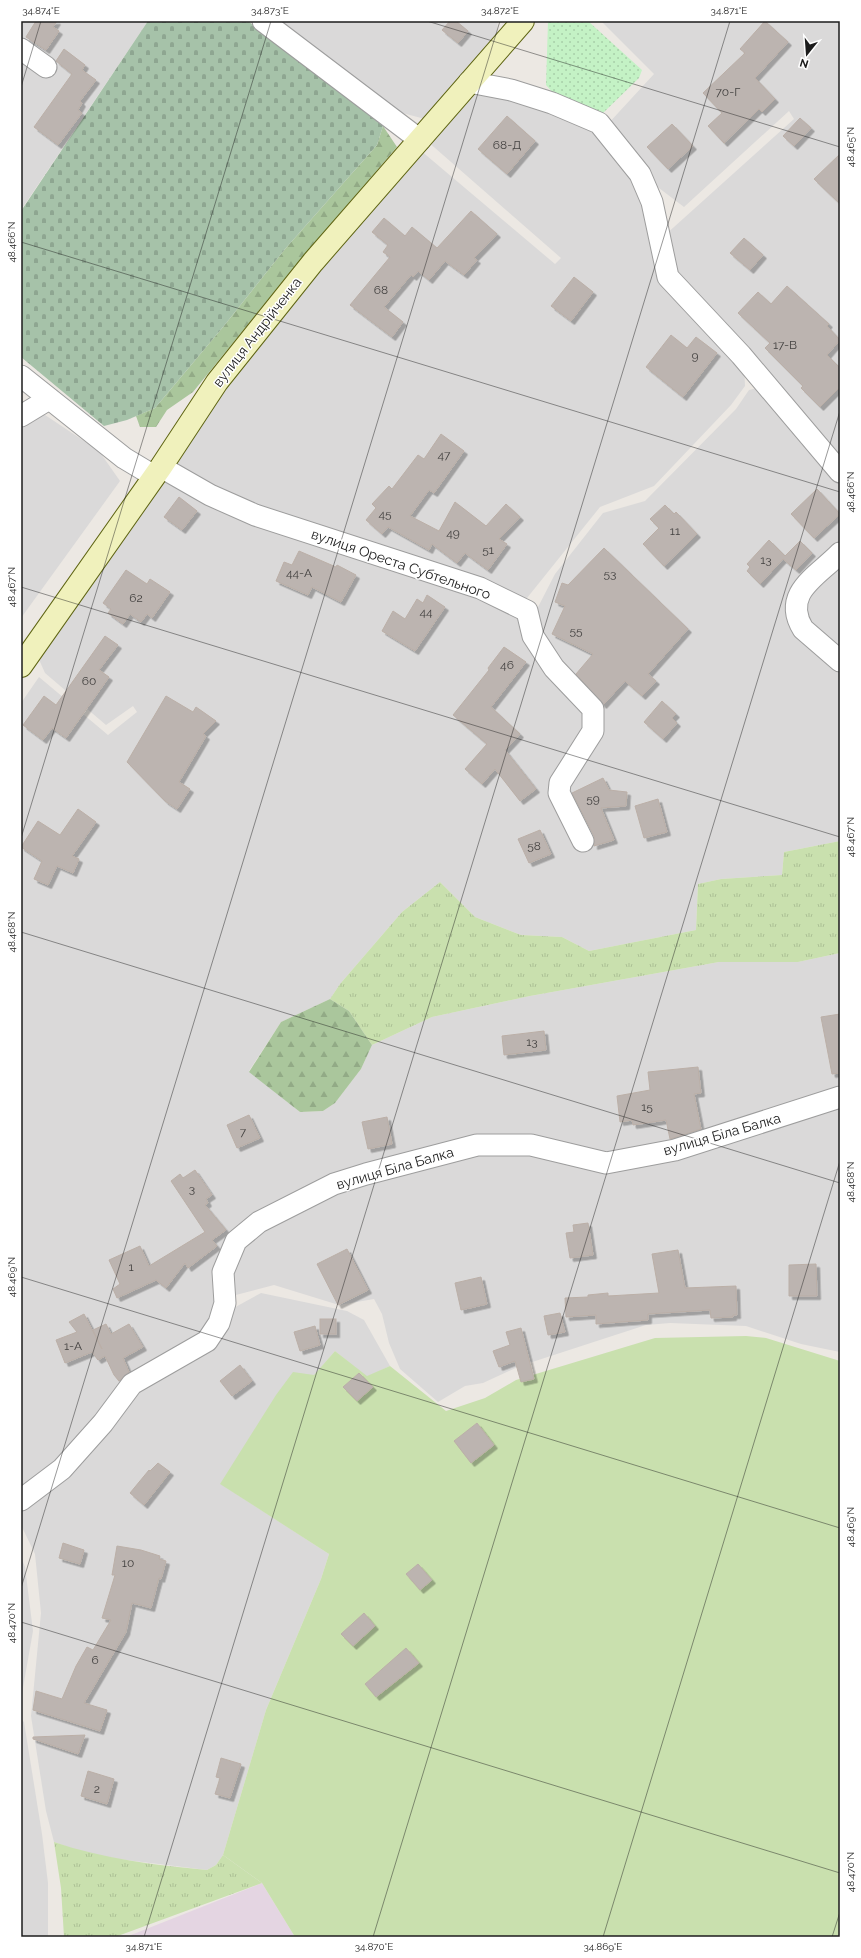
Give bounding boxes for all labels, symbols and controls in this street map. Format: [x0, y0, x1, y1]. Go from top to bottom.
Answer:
text: 34.874°E [22, 5, 60, 16]
text: 34.873°E [251, 5, 289, 16]
text: 34.872°E [481, 5, 519, 16]
text: 34.871°E [711, 5, 747, 16]
north arrow [787, 34, 827, 74]
text: N [798, 56, 810, 71]
house number: 70-Г [716, 85, 740, 99]
text: 48.465°N [845, 127, 856, 167]
house number: 68-Д [493, 138, 521, 152]
text: 48.466°N [6, 221, 17, 263]
street label: вулиця Андрійченка [209, 274, 305, 390]
house number: 68 [374, 283, 388, 297]
house number: 17-В [773, 338, 797, 352]
house number: 9 [691, 349, 699, 363]
house number: 47 [438, 448, 451, 462]
text: 48.466°N [845, 471, 856, 513]
house number: 45 [378, 507, 392, 521]
house number: 11 [670, 524, 680, 538]
street label: вулиця Ореста Субтельного [309, 526, 493, 602]
house number: 49 [446, 526, 460, 540]
house number: 51 [482, 543, 494, 557]
house number: 13 [760, 553, 772, 567]
house number: 44-А [286, 566, 312, 580]
text: 48.467°N [6, 567, 17, 607]
house number: 53 [604, 567, 616, 581]
house number: 62 [129, 591, 143, 605]
house number: 44 [419, 605, 433, 619]
house number: 55 [569, 624, 583, 638]
house number: 46 [500, 658, 514, 672]
house number: 60 [82, 674, 96, 688]
house number: 59 [586, 792, 600, 806]
text: 48.467°N [845, 817, 856, 857]
house number: 58 [527, 839, 541, 853]
text: 48.468°N [6, 911, 17, 953]
house number: 13 [526, 1035, 538, 1049]
house number: 15 [641, 1100, 653, 1114]
street label: вулиця Біла Балка [662, 1110, 782, 1158]
house number: 7 [240, 1125, 247, 1139]
street label: вулиця Біла Балка [335, 1144, 455, 1192]
text: 48.468°N [845, 1161, 856, 1203]
house number: 3 [189, 1182, 195, 1196]
text: 48.469°N [6, 1257, 17, 1297]
house number: 1 [128, 1260, 134, 1274]
house number: 1-А [64, 1339, 82, 1353]
text: 48.469°N [845, 1507, 856, 1547]
house number: 10 [122, 1556, 134, 1570]
text: 48.470°N [6, 1603, 17, 1643]
house number: 6 [91, 1653, 99, 1667]
house number: 2 [94, 1782, 100, 1796]
text: 48.470°N [845, 1852, 856, 1892]
text: 34.871°E [126, 1941, 162, 1952]
text: 34.870°E [355, 1941, 393, 1952]
text: 34.869°E [584, 1941, 622, 1952]

